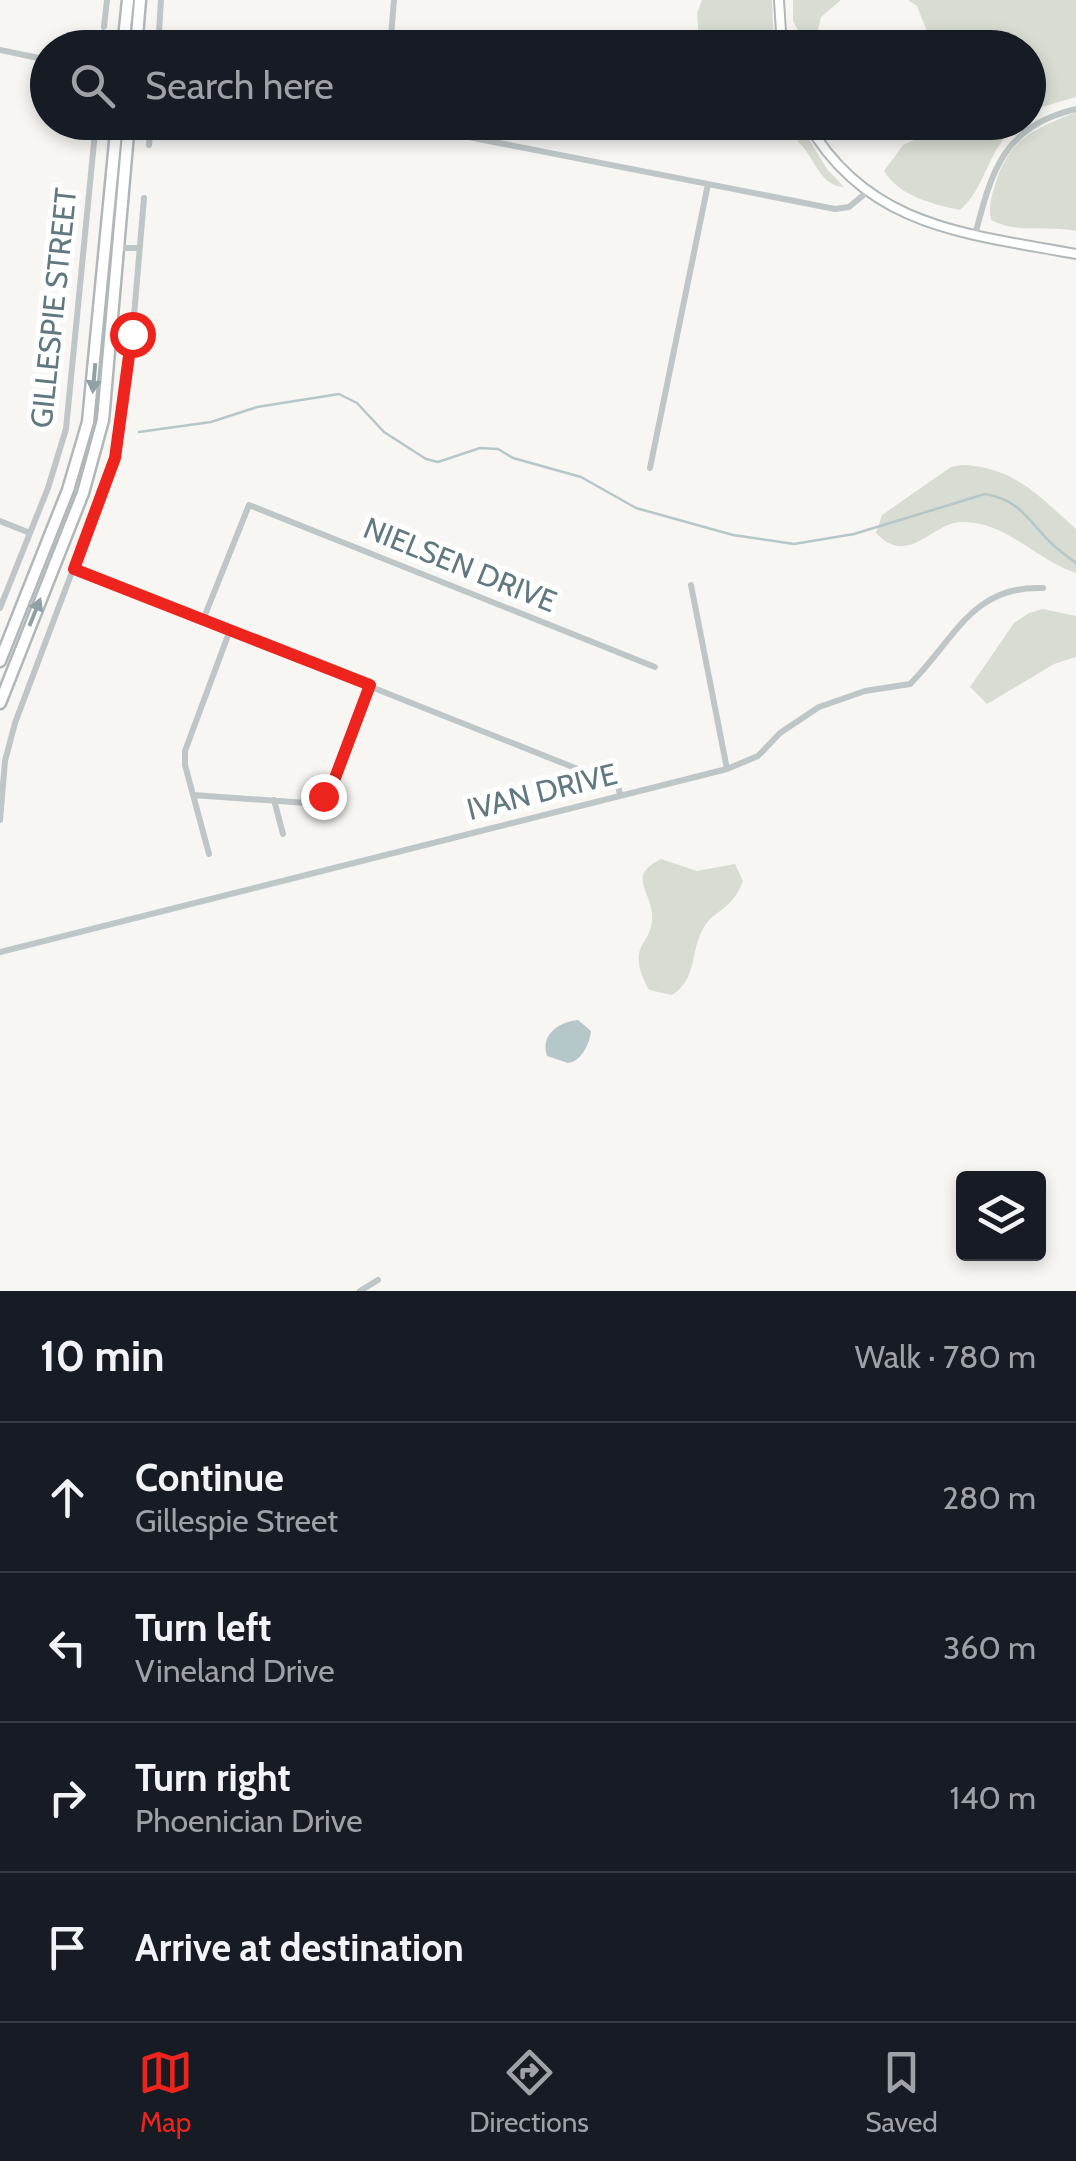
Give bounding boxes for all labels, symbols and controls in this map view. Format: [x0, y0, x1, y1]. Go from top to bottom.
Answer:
search box [30, 30, 1046, 140]
icon: search [65, 58, 120, 113]
text: Search here [145, 62, 334, 109]
street label: GILLESPIE STREET [23, 186, 84, 430]
route start [110, 312, 156, 358]
one-way arrow [85, 363, 101, 394]
street label: NIELSEN DRIVE [358, 509, 562, 620]
one-way arrow [27, 596, 43, 626]
street label: IVAN DRIVE [463, 755, 621, 828]
route end [301, 774, 347, 820]
map controls [956, 1171, 1046, 1261]
button: layers [956, 1171, 1046, 1261]
text: 10 min [40, 1330, 164, 1382]
text: Walk · 780 m [855, 1337, 1036, 1376]
text: Continue [135, 1454, 284, 1501]
icon: ahead [40, 1470, 95, 1525]
text: 280 m [942, 1478, 1036, 1517]
text: Gillespie Street [135, 1501, 338, 1540]
text: Turn left [135, 1604, 271, 1651]
icon: left [40, 1620, 95, 1675]
text: 360 m [943, 1628, 1036, 1667]
text: Vineland Drive [135, 1651, 335, 1690]
text: Turn right [135, 1754, 291, 1801]
icon: right [40, 1770, 95, 1825]
text: 140 m [949, 1778, 1036, 1817]
text: Phoenician Drive [135, 1801, 363, 1840]
icon: arrive [40, 1920, 95, 1975]
text: Arrive at destination [135, 1924, 464, 1971]
tab: Map [138, 2045, 193, 2139]
tab: Directions [469, 2045, 589, 2139]
tab: Saved [865, 2045, 938, 2139]

